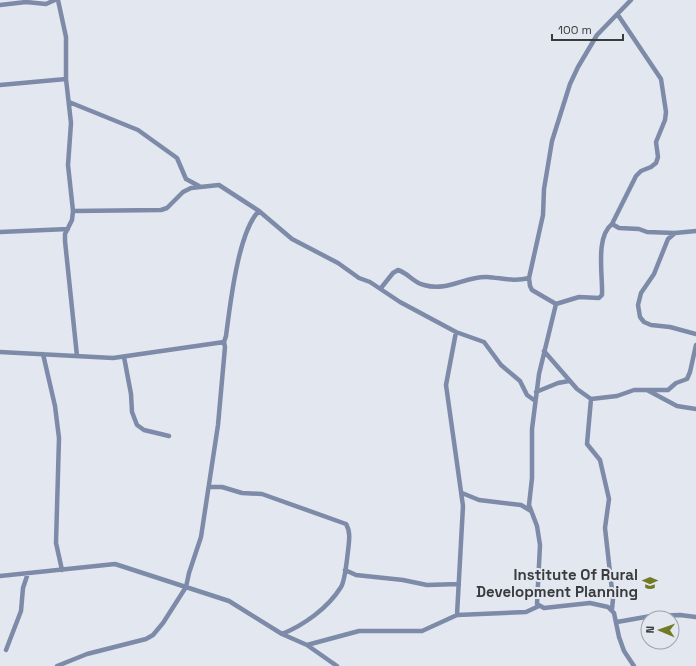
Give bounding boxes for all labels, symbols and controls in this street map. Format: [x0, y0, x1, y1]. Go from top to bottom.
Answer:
scale bar [552, 16, 623, 42]
text: 100 m [558, 22, 592, 38]
place label: Institute Of Rural Development Planning [476, 565, 638, 601]
school or university icon: Institute Of Rural Development Planning [641, 574, 659, 592]
north arrow [640, 610, 680, 650]
text: N [643, 626, 657, 634]

